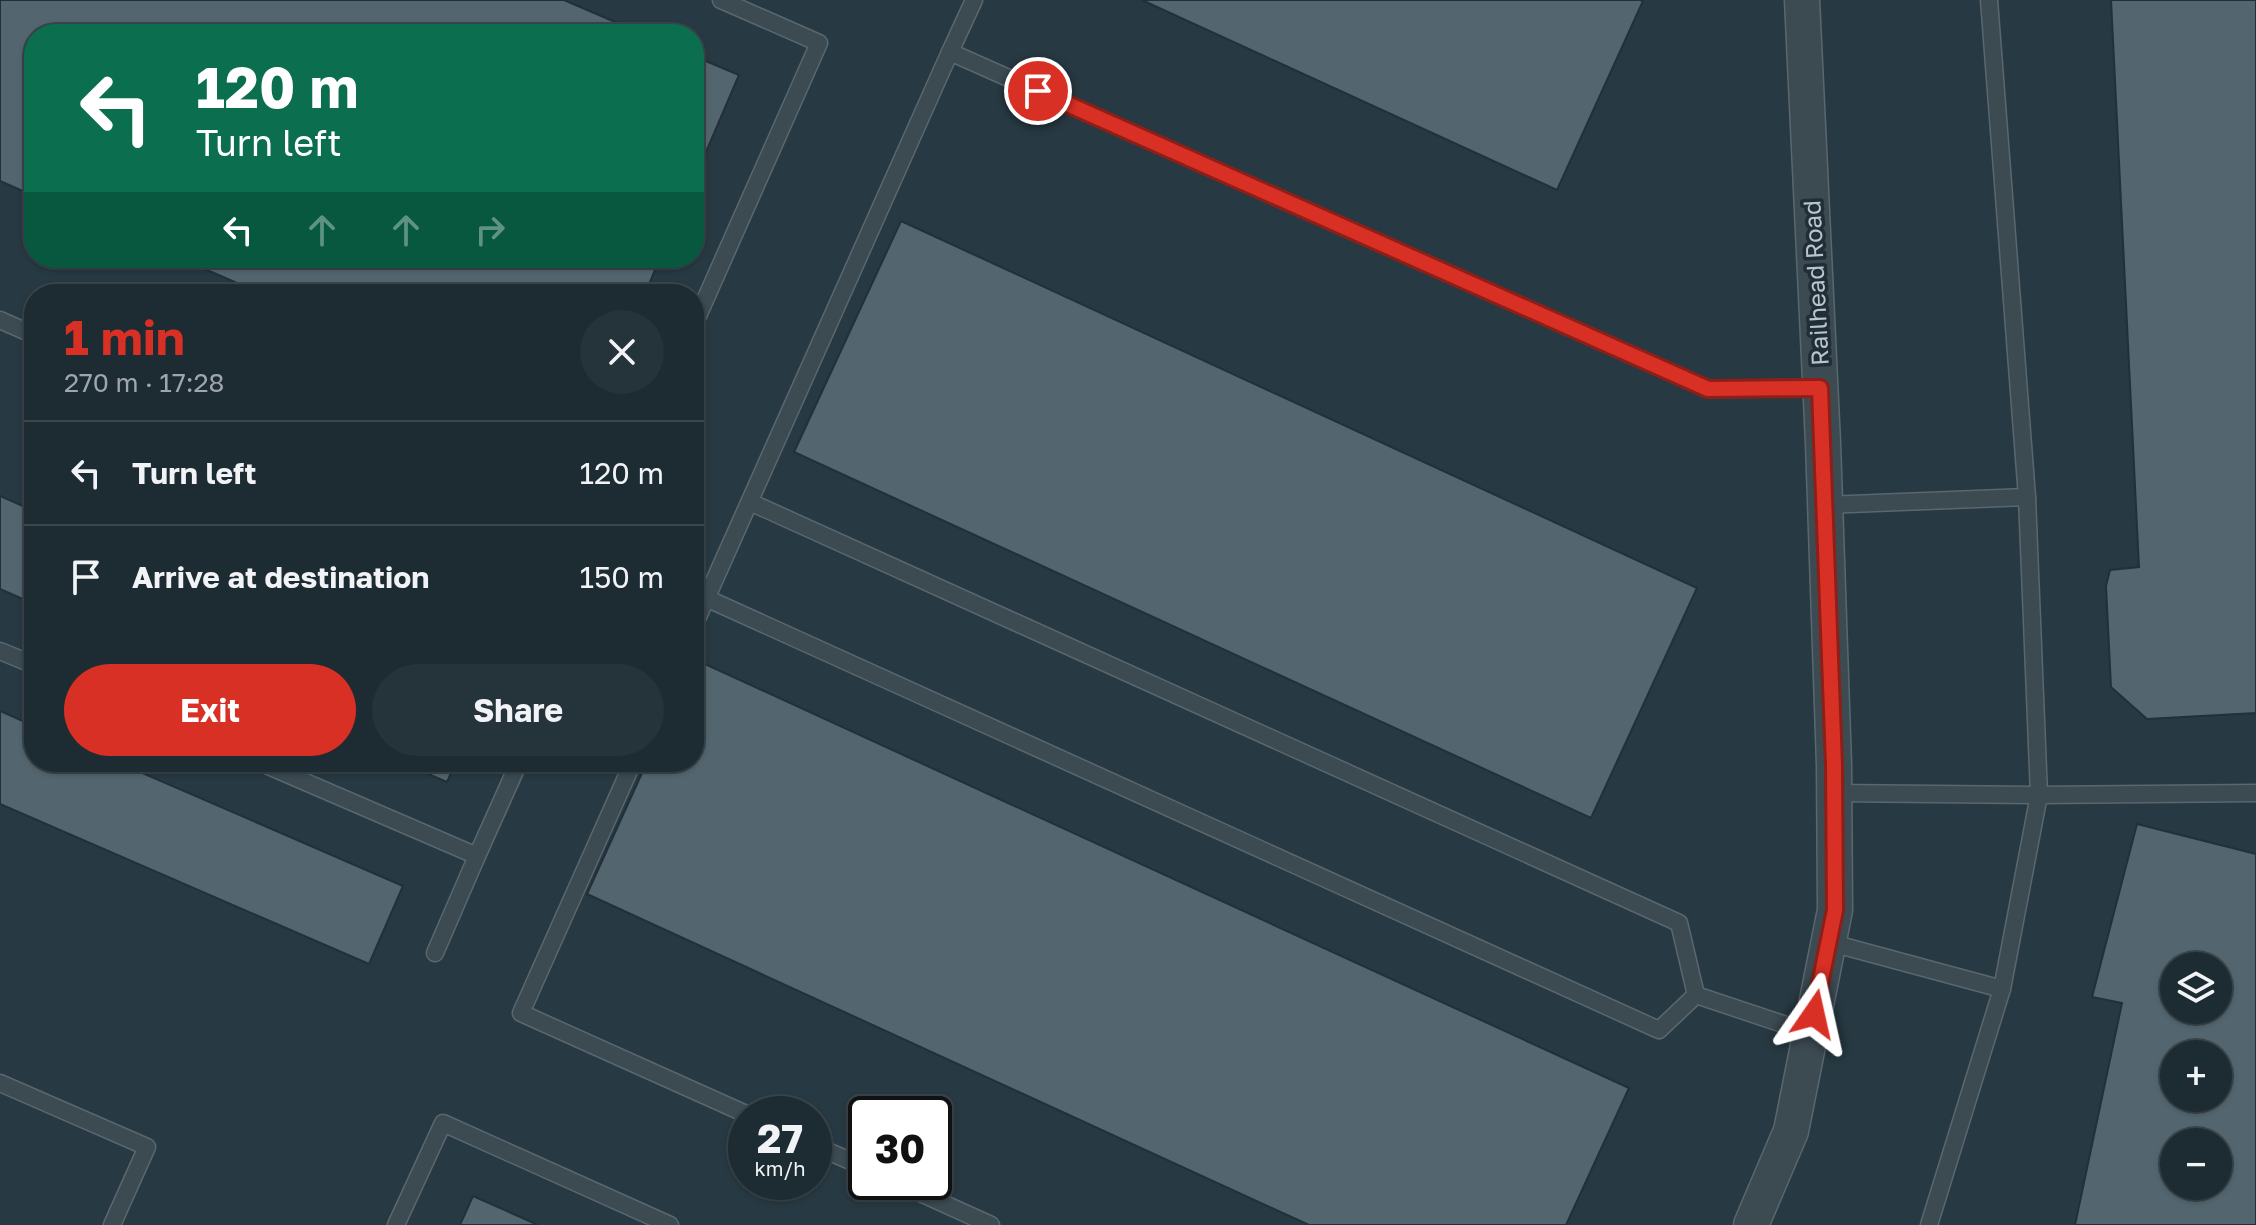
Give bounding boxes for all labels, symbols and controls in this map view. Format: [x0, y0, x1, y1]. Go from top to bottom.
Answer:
text: 120 m [196, 53, 358, 120]
icon: left [64, 56, 168, 160]
pin [1004, 57, 1072, 125]
icon: arrive [1016, 69, 1060, 113]
text: Turn left [196, 121, 342, 164]
street label: Railhead Road [1796, 200, 1834, 366]
icon: left [216, 208, 260, 252]
icon: ahead [300, 208, 344, 252]
icon: ahead [384, 208, 428, 252]
icon: right [468, 208, 512, 252]
text: 1 min [64, 308, 185, 366]
button: close [580, 310, 664, 394]
text: 270 m · 17:28 [64, 367, 224, 398]
icon: left [64, 451, 108, 495]
text: Turn left [132, 455, 257, 491]
text: 120 m [579, 455, 664, 491]
icon: arrive [64, 555, 108, 599]
text: Arrive at destination [132, 559, 429, 595]
text: 150 m [579, 559, 664, 595]
button: Exit [64, 664, 356, 756]
button: Share [372, 664, 664, 756]
map controls [2160, 952, 2232, 1200]
button: layers [2160, 952, 2232, 1024]
position arrow [1772, 972, 1856, 1056]
button: + [2160, 1040, 2232, 1112]
speed limit sign: 30 [848, 1096, 952, 1200]
text: 27 [757, 1114, 803, 1162]
button: − [2160, 1128, 2232, 1200]
text: km/h [755, 1156, 805, 1180]

